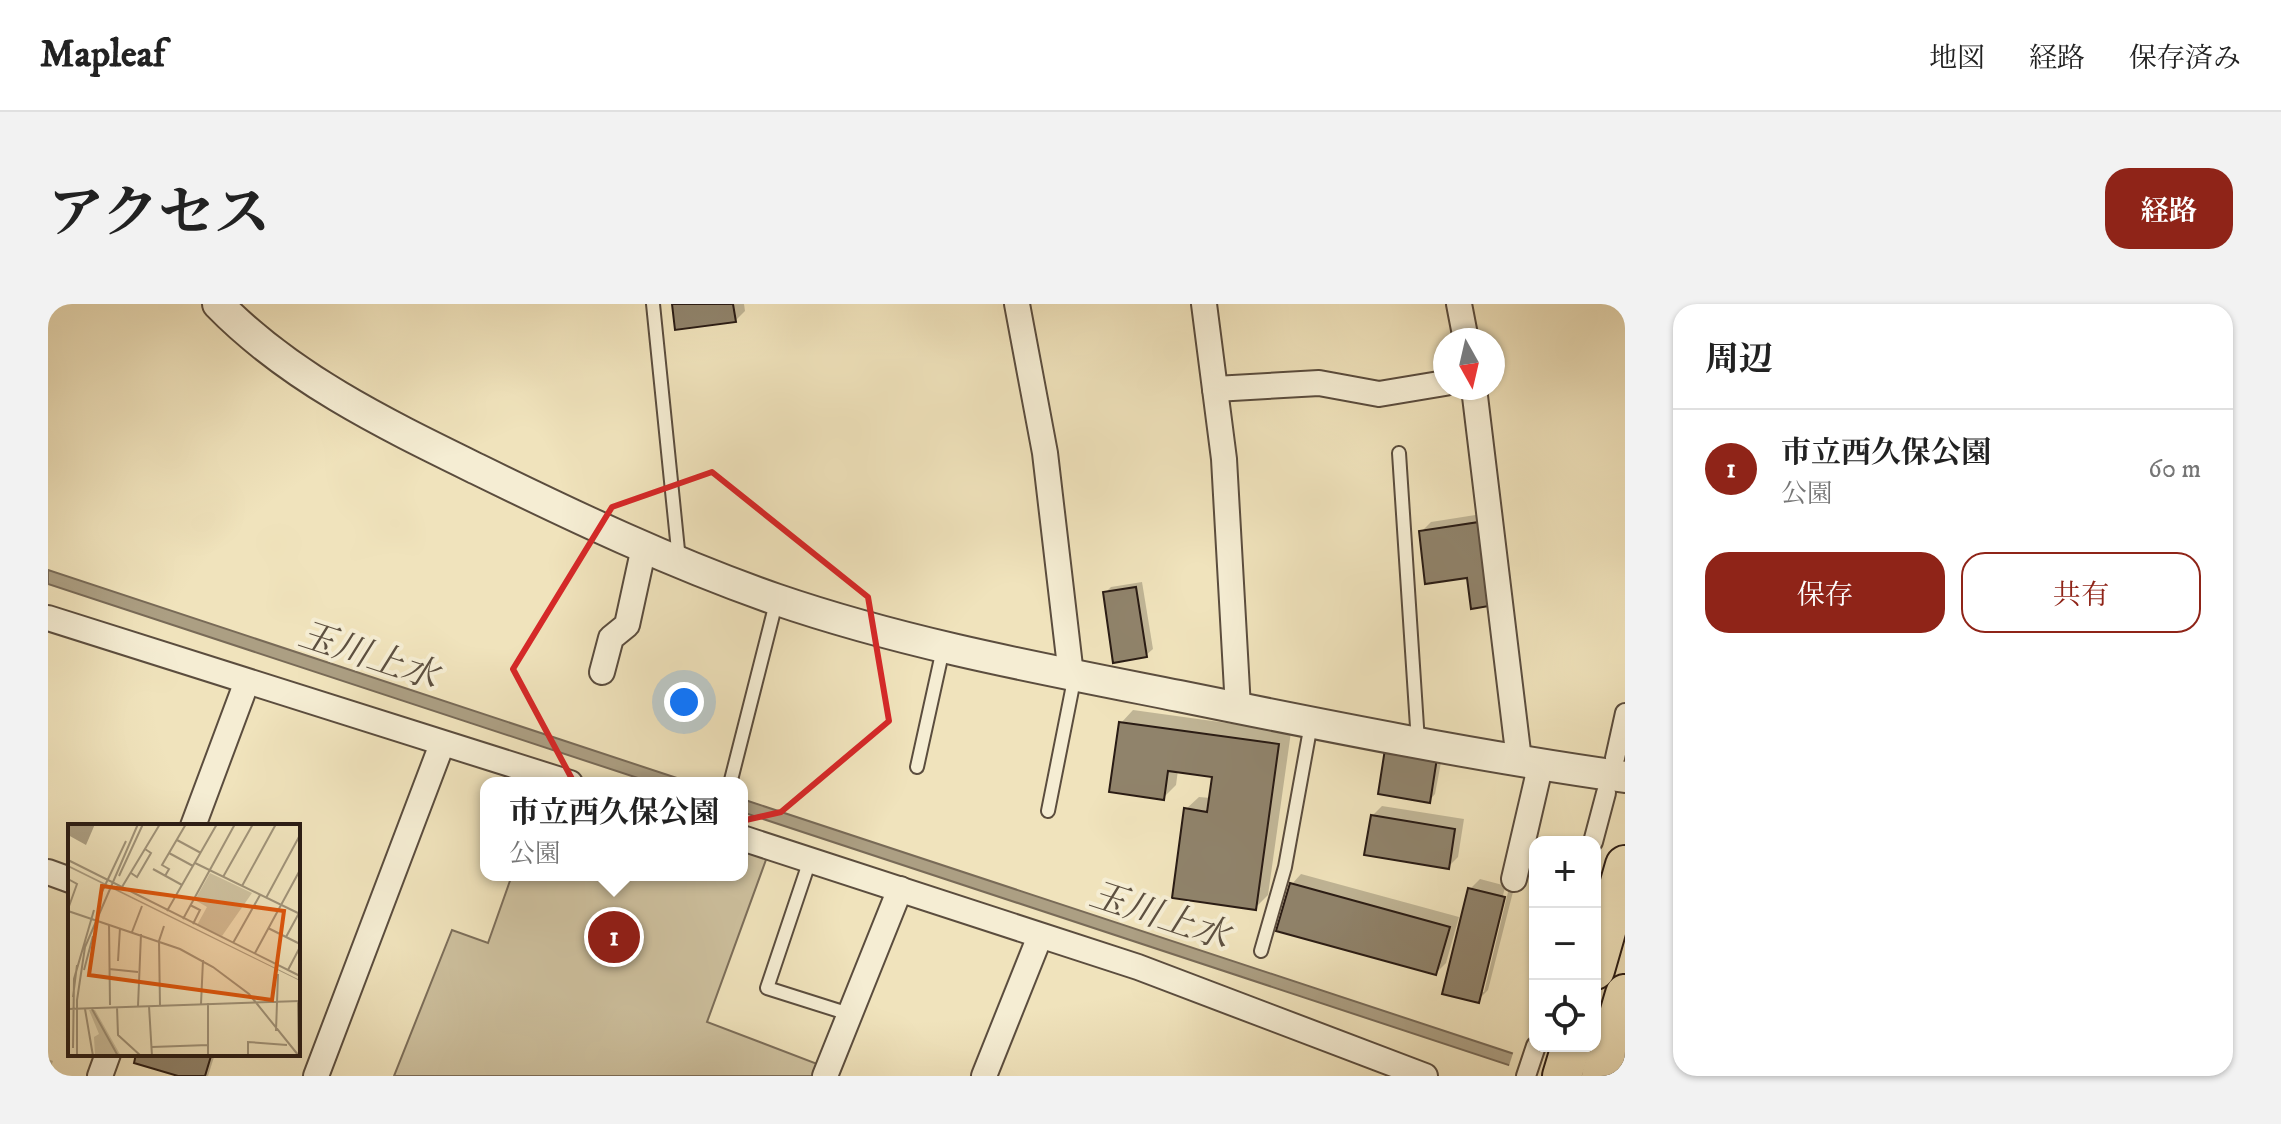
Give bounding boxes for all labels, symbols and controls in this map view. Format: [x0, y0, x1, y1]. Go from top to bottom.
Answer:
text: Mapleaf [40, 31, 165, 79]
text: 地図 [1929, 41, 1985, 76]
text: 経路 [2029, 41, 2085, 76]
text: 保存済み [2129, 41, 2241, 76]
button: 経路 [2105, 168, 2233, 249]
text: アクセス [48, 180, 270, 250]
north arrow [1433, 328, 1505, 400]
text: 周辺 [1705, 339, 1773, 381]
text: 市立西久保公園 [1781, 435, 1991, 472]
text: 1 [1726, 453, 1736, 486]
text: 60 m [2148, 453, 2201, 486]
text: 公園 [1781, 478, 1833, 511]
button: 保存 [1705, 552, 1945, 633]
button: 共有 [1961, 552, 2201, 633]
water label: 玉川上水 [293, 613, 447, 701]
your location [664, 682, 704, 722]
popup [480, 777, 748, 881]
text: 市立西久保公園 [509, 795, 719, 832]
inset map [68, 824, 300, 1056]
map controls [1529, 836, 1601, 1052]
button: + [1529, 836, 1601, 908]
text: 公園 [509, 838, 561, 871]
water label: 玉川上水 [1084, 873, 1238, 961]
pin: 1 [588, 907, 640, 967]
button: − [1529, 908, 1601, 980]
button: locate [1529, 980, 1601, 1052]

